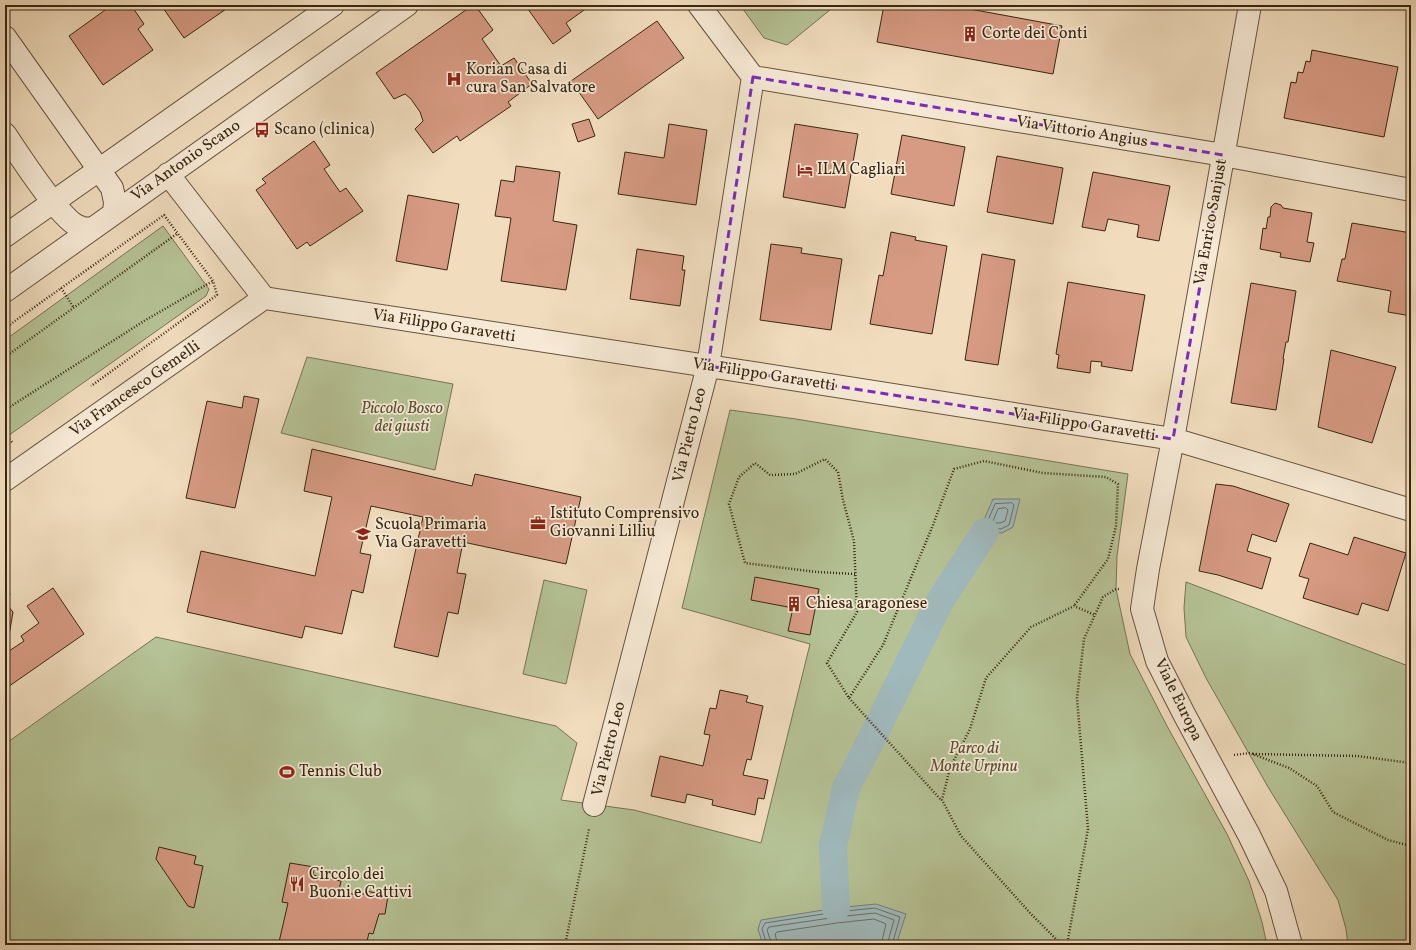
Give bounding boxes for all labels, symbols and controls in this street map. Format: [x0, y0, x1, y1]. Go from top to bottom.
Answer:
place label: Corte dei Conti [982, 23, 1088, 45]
building icon: Corte dei Conti [961, 25, 979, 43]
place label: Korian Casa di cura San Salvatore [466, 59, 596, 99]
hospital icon: Korian Casa di cura San Salvatore [445, 70, 463, 88]
street label: Via Vittorio Angius [1015, 111, 1150, 153]
street label: Via Antonio Scano [127, 115, 245, 207]
place label: Scano (clinica) [274, 119, 375, 141]
bus stop icon: Scano (clinica) [253, 121, 271, 139]
street label: Via Enrico Sanjust [1189, 157, 1233, 287]
place label: ILM Cagliari [817, 159, 906, 181]
hotel icon: ILM Cagliari [796, 161, 814, 179]
street label: Via Filippo Garavetti [371, 304, 517, 348]
street label: Via Francesco Gemelli [65, 336, 205, 442]
street label: Via Filippo Garavetti [691, 353, 837, 397]
street label: Via Pietro Leo [668, 385, 712, 485]
park label: Piccolo Bosco dei giusti [361, 398, 444, 438]
street label: Via Filippo Garavetti [1011, 403, 1157, 447]
place label: Istituto Comprensivo Giovanni Lilliu [550, 503, 699, 543]
place label: Scuola Primaria Via Garavetti [375, 514, 487, 554]
office icon: Istituto Comprensivo Giovanni Lilliu [529, 514, 547, 532]
school or university icon: Scuola Primaria Via Garavetti [354, 525, 372, 543]
place label: Chiesa aragonese [806, 593, 927, 615]
building icon: Chiesa aragonese [785, 595, 803, 613]
street label: Viale Europa [1148, 655, 1208, 745]
street label: Via Pietro Leo [587, 699, 631, 799]
park label: Parco di Monte Urpinu [929, 738, 1018, 778]
place label: Tennis Club [299, 761, 382, 783]
sports icon: Tennis Club [278, 763, 296, 781]
place label: Circolo dei Buoni e Cattivi [309, 864, 412, 904]
restaurant icon: Circolo dei Buoni e Cattivi [288, 875, 306, 893]

